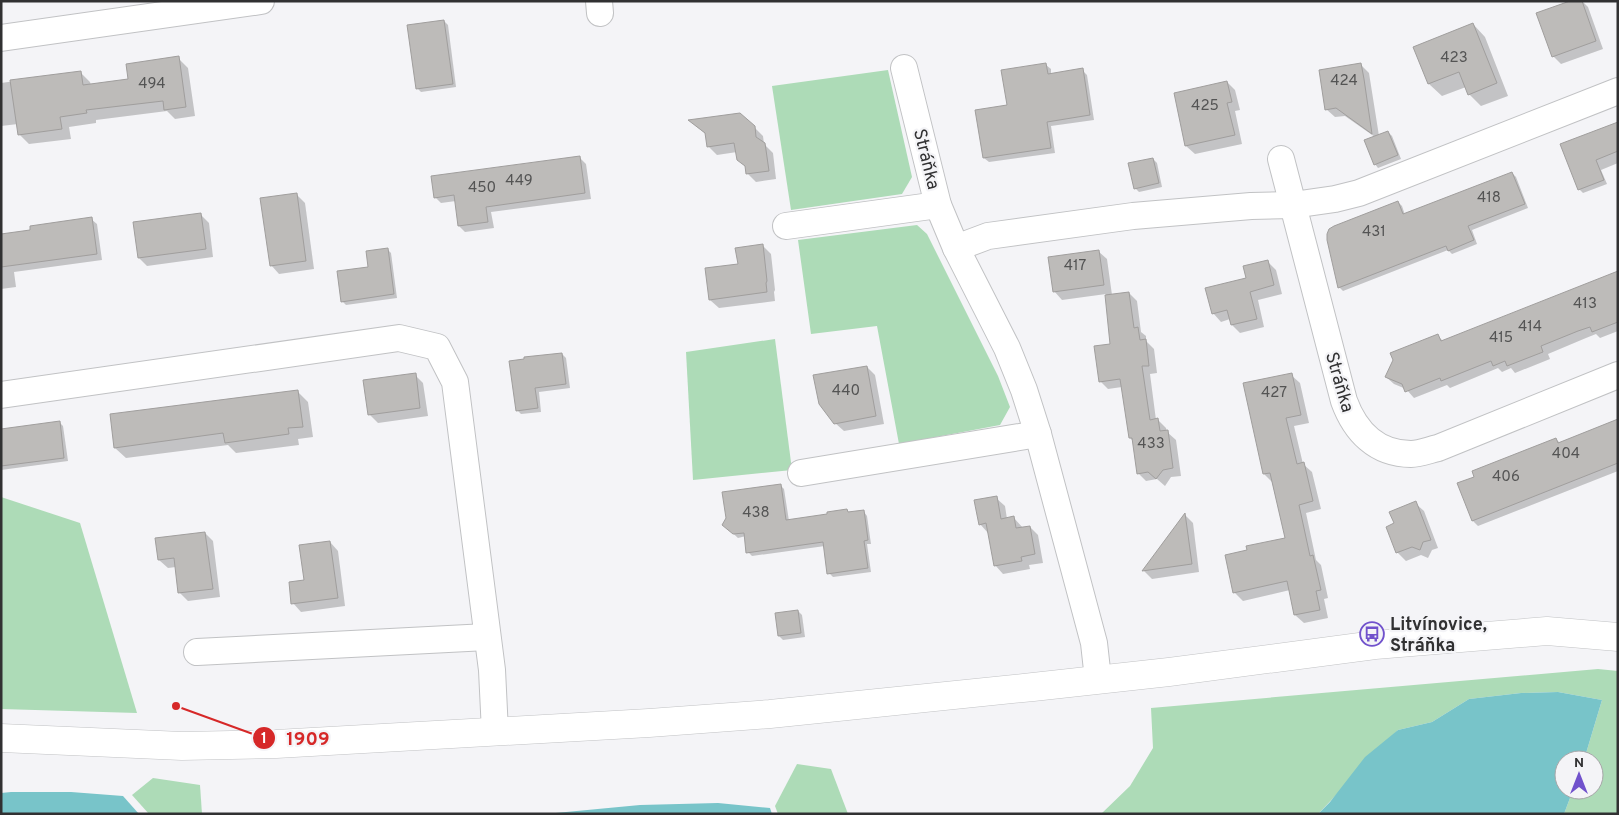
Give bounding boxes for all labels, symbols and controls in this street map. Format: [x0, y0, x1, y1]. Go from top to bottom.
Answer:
house number: 423 [1440, 49, 1468, 68]
house number: 424 [1330, 72, 1358, 91]
house number: 494 [138, 75, 166, 94]
house number: 425 [1191, 97, 1219, 116]
street label: Stráňka [907, 127, 944, 192]
house number: 449 [505, 172, 533, 191]
house number: 450 [468, 179, 496, 198]
house number: 418 [1477, 189, 1501, 208]
house number: 431 [1362, 223, 1386, 242]
house number: 417 [1064, 257, 1087, 276]
house number: 413 [1573, 295, 1597, 314]
house number: 414 [1518, 318, 1542, 337]
house number: 415 [1489, 329, 1513, 348]
street label: Stráňka [1319, 350, 1358, 415]
house number: 440 [832, 382, 860, 401]
house number: 427 [1261, 384, 1287, 403]
house number: 433 [1137, 435, 1165, 454]
house number: 404 [1552, 445, 1580, 464]
house number: 406 [1492, 468, 1520, 487]
house number: 438 [742, 504, 770, 523]
place label: Litvínovice, Stráňka [1390, 614, 1487, 658]
bus stop icon: Litvínovice, Stráňka [1359, 621, 1385, 647]
callout: 1909 [251, 721, 340, 755]
text: 1909 [286, 728, 330, 752]
text: 1 [261, 730, 267, 749]
north arrow [1554, 750, 1604, 800]
text: N [1574, 755, 1584, 772]

